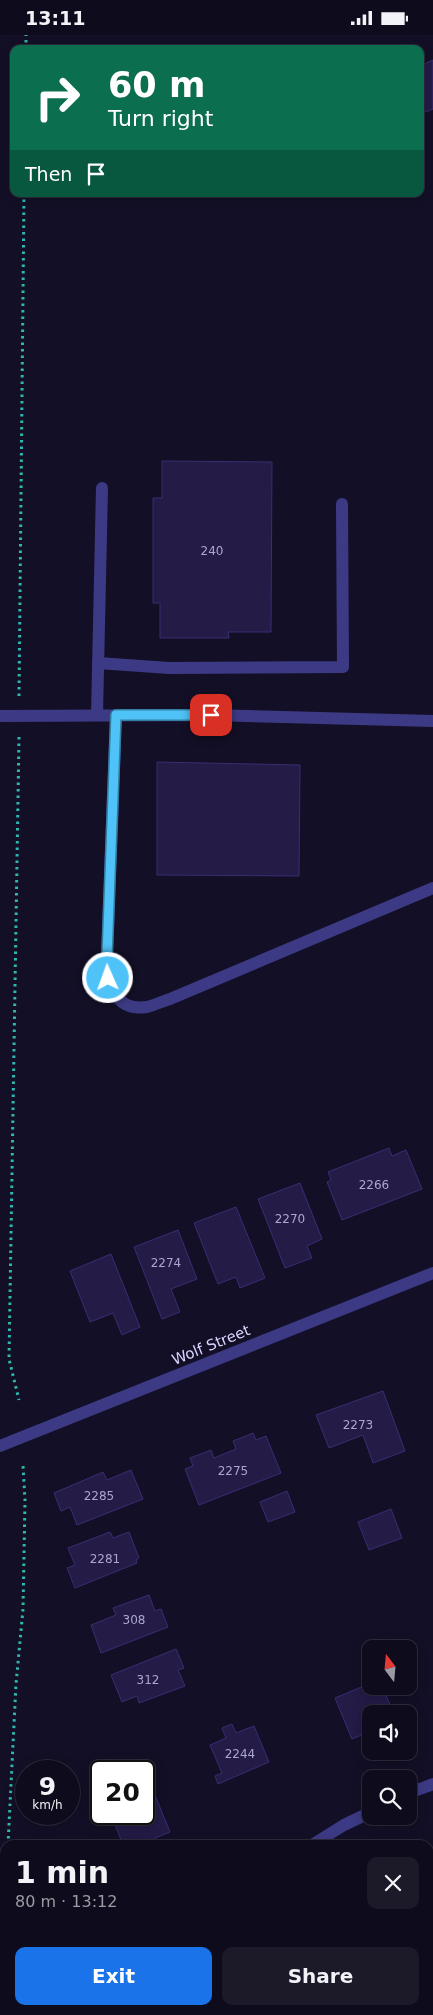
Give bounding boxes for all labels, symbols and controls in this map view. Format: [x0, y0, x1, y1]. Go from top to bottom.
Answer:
text: 13:11 [25, 7, 85, 29]
icon: right [25, 65, 90, 130]
text: 60 m [108, 65, 205, 105]
text: Turn right [108, 106, 213, 131]
icon: arrive [82, 160, 110, 188]
text: Then [25, 163, 72, 185]
house number: 240 [201, 544, 223, 558]
pin [190, 694, 232, 736]
icon: arrive [197, 701, 225, 729]
position arrow [81, 951, 133, 1003]
house number: 2266 [359, 1178, 389, 1192]
house number: 2270 [275, 1212, 305, 1226]
house number: 2274 [151, 1256, 181, 1270]
street label: Wolf Street [169, 1321, 253, 1369]
house number: 2273 [343, 1418, 373, 1432]
house number: 2275 [218, 1464, 248, 1478]
house number: 2285 [84, 1489, 114, 1503]
house number: 2281 [90, 1552, 120, 1566]
house number: 308 [123, 1613, 145, 1627]
north arrow [362, 1640, 418, 1695]
map controls [362, 1640, 417, 1825]
house number: 312 [137, 1673, 159, 1687]
button: sound [362, 1705, 417, 1760]
house number: 2244 [225, 1747, 255, 1761]
speed limit sign: 20 [90, 1760, 155, 1825]
button: search [362, 1770, 417, 1825]
text: 9 [39, 1772, 56, 1801]
text: km/h [32, 1798, 63, 1812]
text: 1 min [15, 1855, 109, 1890]
button: close [367, 1857, 419, 1909]
text: 80 m · 13:12 [15, 1892, 117, 1911]
button: Exit [15, 1947, 212, 2005]
button: Share [222, 1947, 419, 2005]

